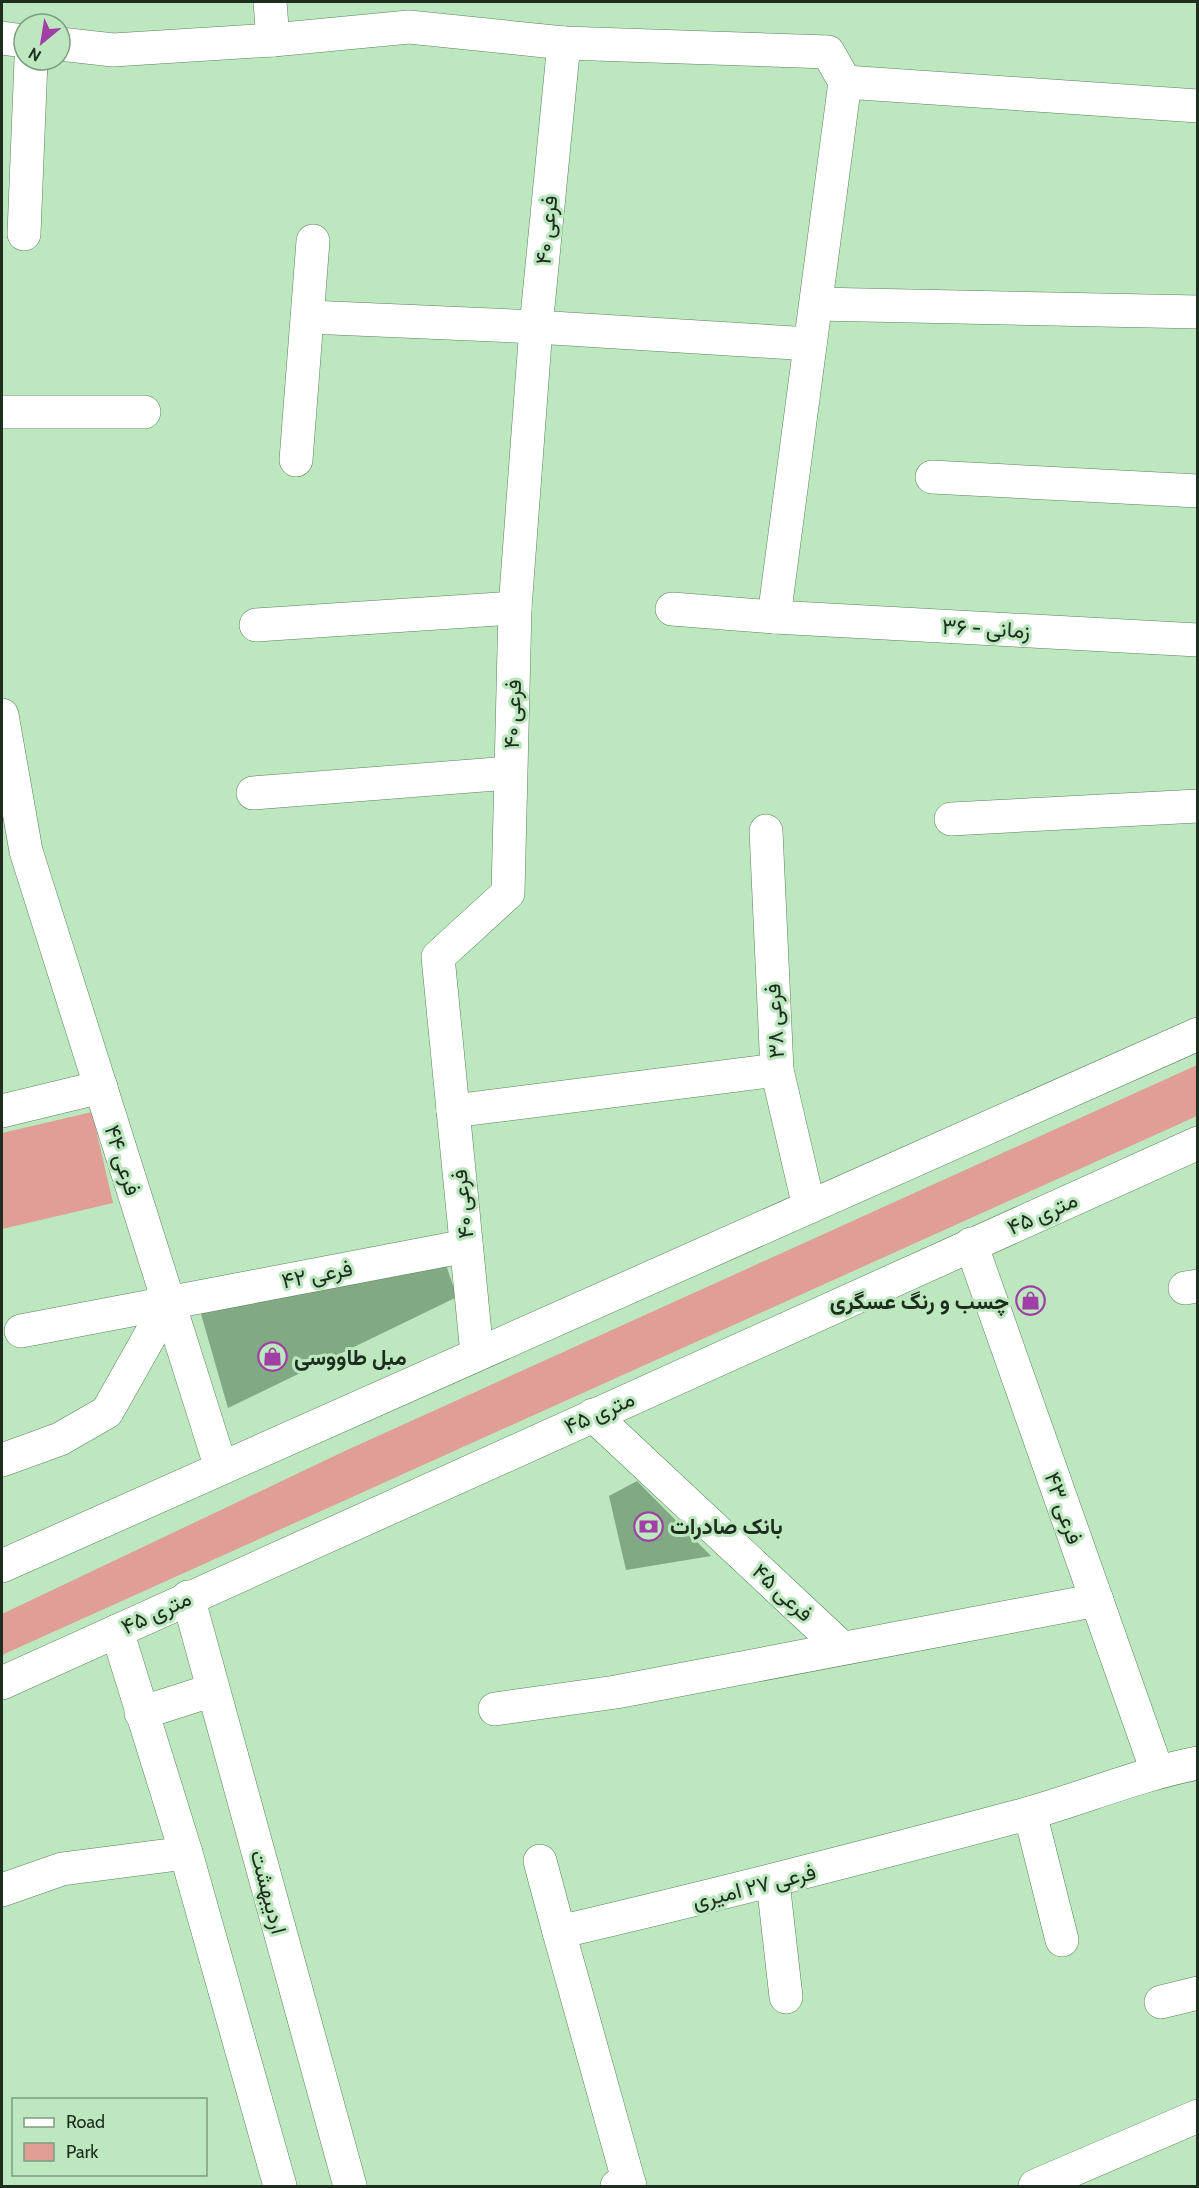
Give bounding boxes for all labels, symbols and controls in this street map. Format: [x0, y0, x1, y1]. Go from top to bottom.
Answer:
north arrow [12, 12, 72, 72]
text: N [25, 44, 44, 66]
street label: فرعی ۴۰ [529, 194, 564, 266]
street label: ۳۶ - زمانی [941, 613, 1031, 644]
street label: فرعی ۴۰ [498, 679, 527, 749]
street label: فرعی ۳۸ [759, 983, 790, 1059]
street label: فرعی ۴۴ [98, 1121, 147, 1199]
street label: فرعی ۴۰ [445, 1168, 480, 1240]
street label: ۴۵ متری [1003, 1186, 1082, 1241]
street label: فرعی ۴۲ [279, 1254, 355, 1295]
shop icon: چسب و رنگ عسگری [1014, 1285, 1046, 1317]
place label: چسب و رنگ عسگری [830, 1288, 1009, 1317]
shop icon: مبل طاووسی [257, 1341, 289, 1373]
place label: مبل طاووسی [294, 1344, 407, 1371]
street label: ۴۵ متری [560, 1385, 639, 1440]
street label: فرعی ۴۳ [1039, 1468, 1088, 1548]
bank icon: بانک صادرات [633, 1510, 665, 1542]
place label: بانک صادرات [670, 1513, 783, 1540]
street label: فرعی ۴۵ [747, 1558, 819, 1627]
street label: ۴۵ متری [117, 1585, 196, 1640]
street label: اردیبهشت [244, 1847, 293, 1937]
street label: فرعی ۲۷ امیری [689, 1858, 819, 1915]
legend [12, 2098, 207, 2176]
text: Road [66, 2111, 105, 2133]
text: Park [66, 2141, 99, 2163]

